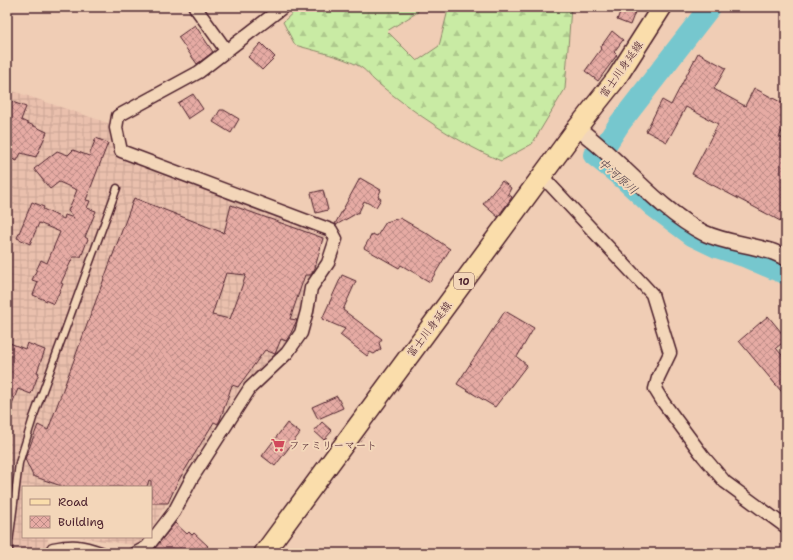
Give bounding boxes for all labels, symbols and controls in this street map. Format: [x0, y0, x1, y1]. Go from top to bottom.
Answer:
street label: 富士川身延線 [596, 38, 646, 101]
water label: 中河原川 [595, 154, 641, 198]
road number: 10 [454, 273, 474, 289]
street label: 富士川身延線 [404, 298, 455, 360]
supermarket icon: ファミリーマート [270, 437, 286, 453]
place label: ファミリーマート [289, 438, 377, 453]
legend [22, 486, 152, 538]
text: Road [58, 494, 89, 510]
text: Building [58, 514, 104, 530]

